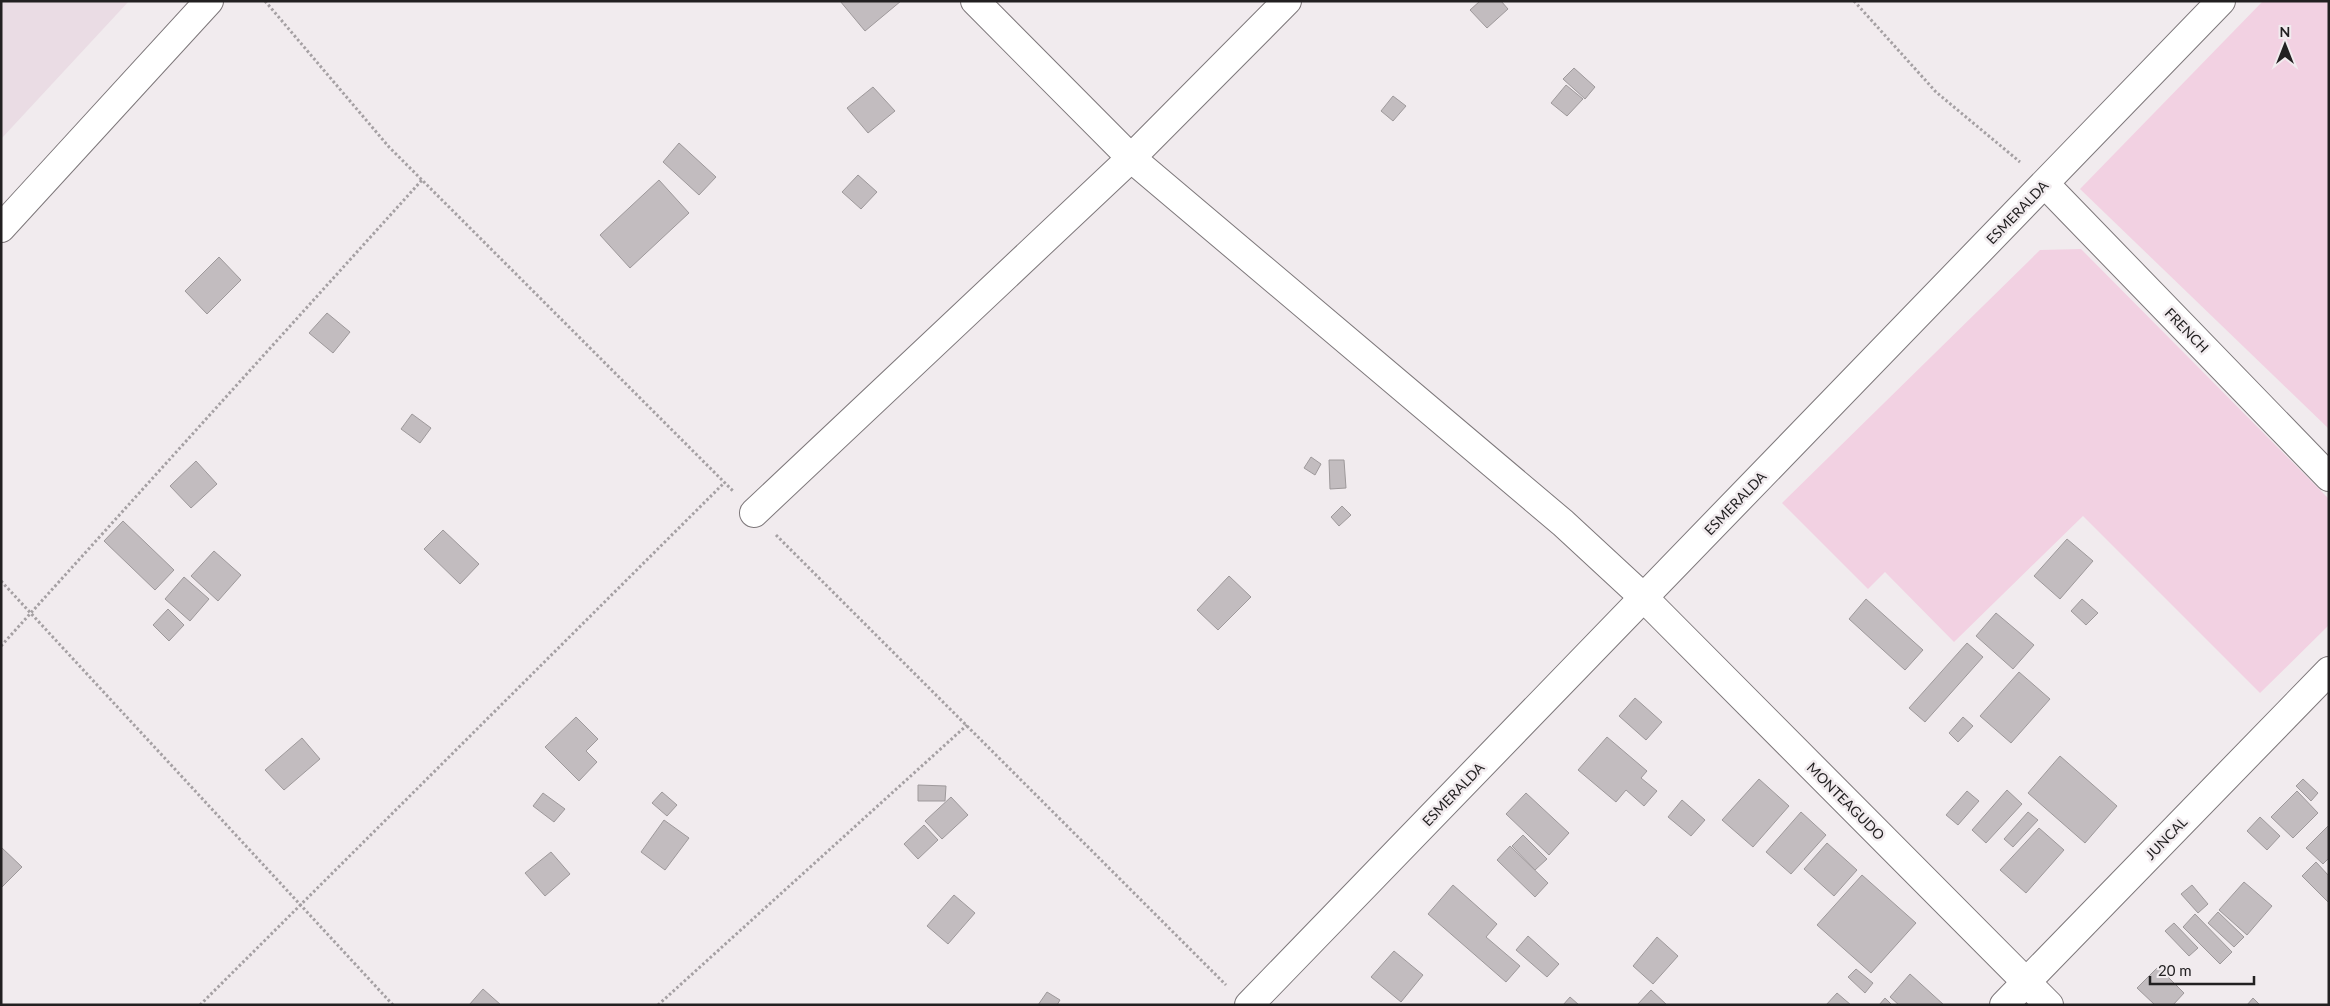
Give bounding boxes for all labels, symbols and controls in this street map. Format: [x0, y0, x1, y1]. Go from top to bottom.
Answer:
north arrow [2260, 20, 2310, 70]
text: N [2280, 23, 2290, 40]
street label: ESMERALDA [1982, 176, 2052, 247]
street label: FRENCH [2162, 304, 2212, 356]
street label: ESMERALDA [1700, 467, 1770, 538]
street label: ESMERALDA [1418, 758, 1488, 829]
street label: MONTEAGUDO [1804, 759, 1888, 843]
street label: JUNCAL [2142, 813, 2190, 863]
scale bar [2150, 954, 2254, 986]
text: 20 m [2158, 961, 2192, 979]

